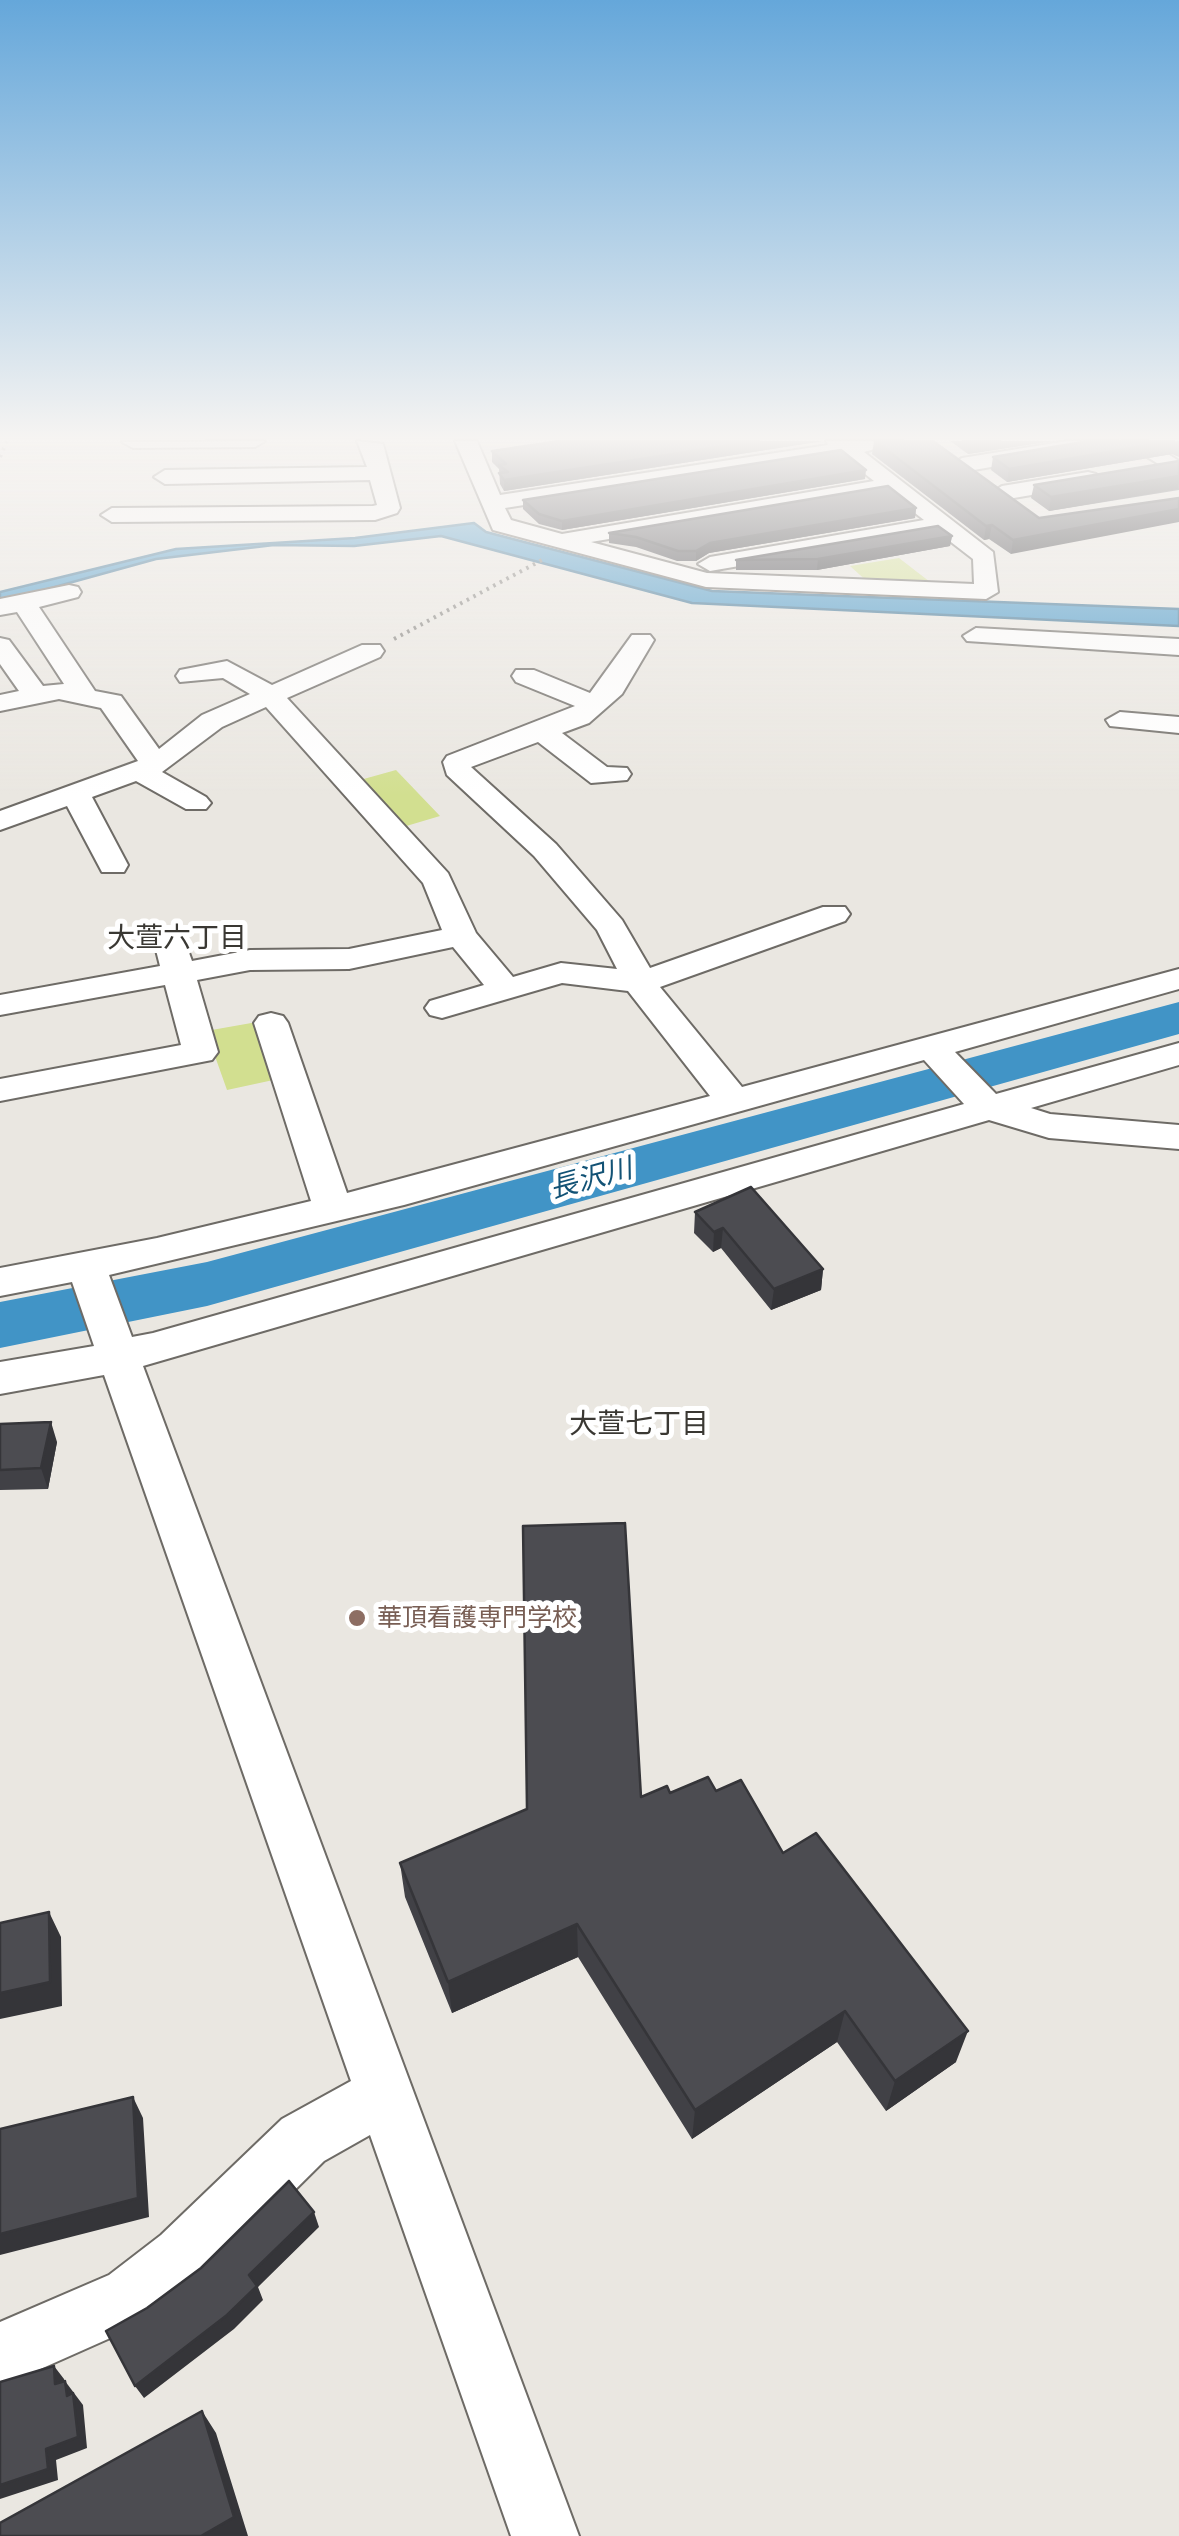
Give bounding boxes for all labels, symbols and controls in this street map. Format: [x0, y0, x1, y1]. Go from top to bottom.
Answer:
district label: 大萱六丁目 [107, 922, 247, 956]
water label: 長沢川 [546, 1152, 636, 1206]
district label: 大萱七丁目 [569, 1408, 709, 1442]
place label: 華頂看護専門学校 [377, 1603, 577, 1633]
marker: 華頂看護専門学校 [346, 1607, 368, 1629]

